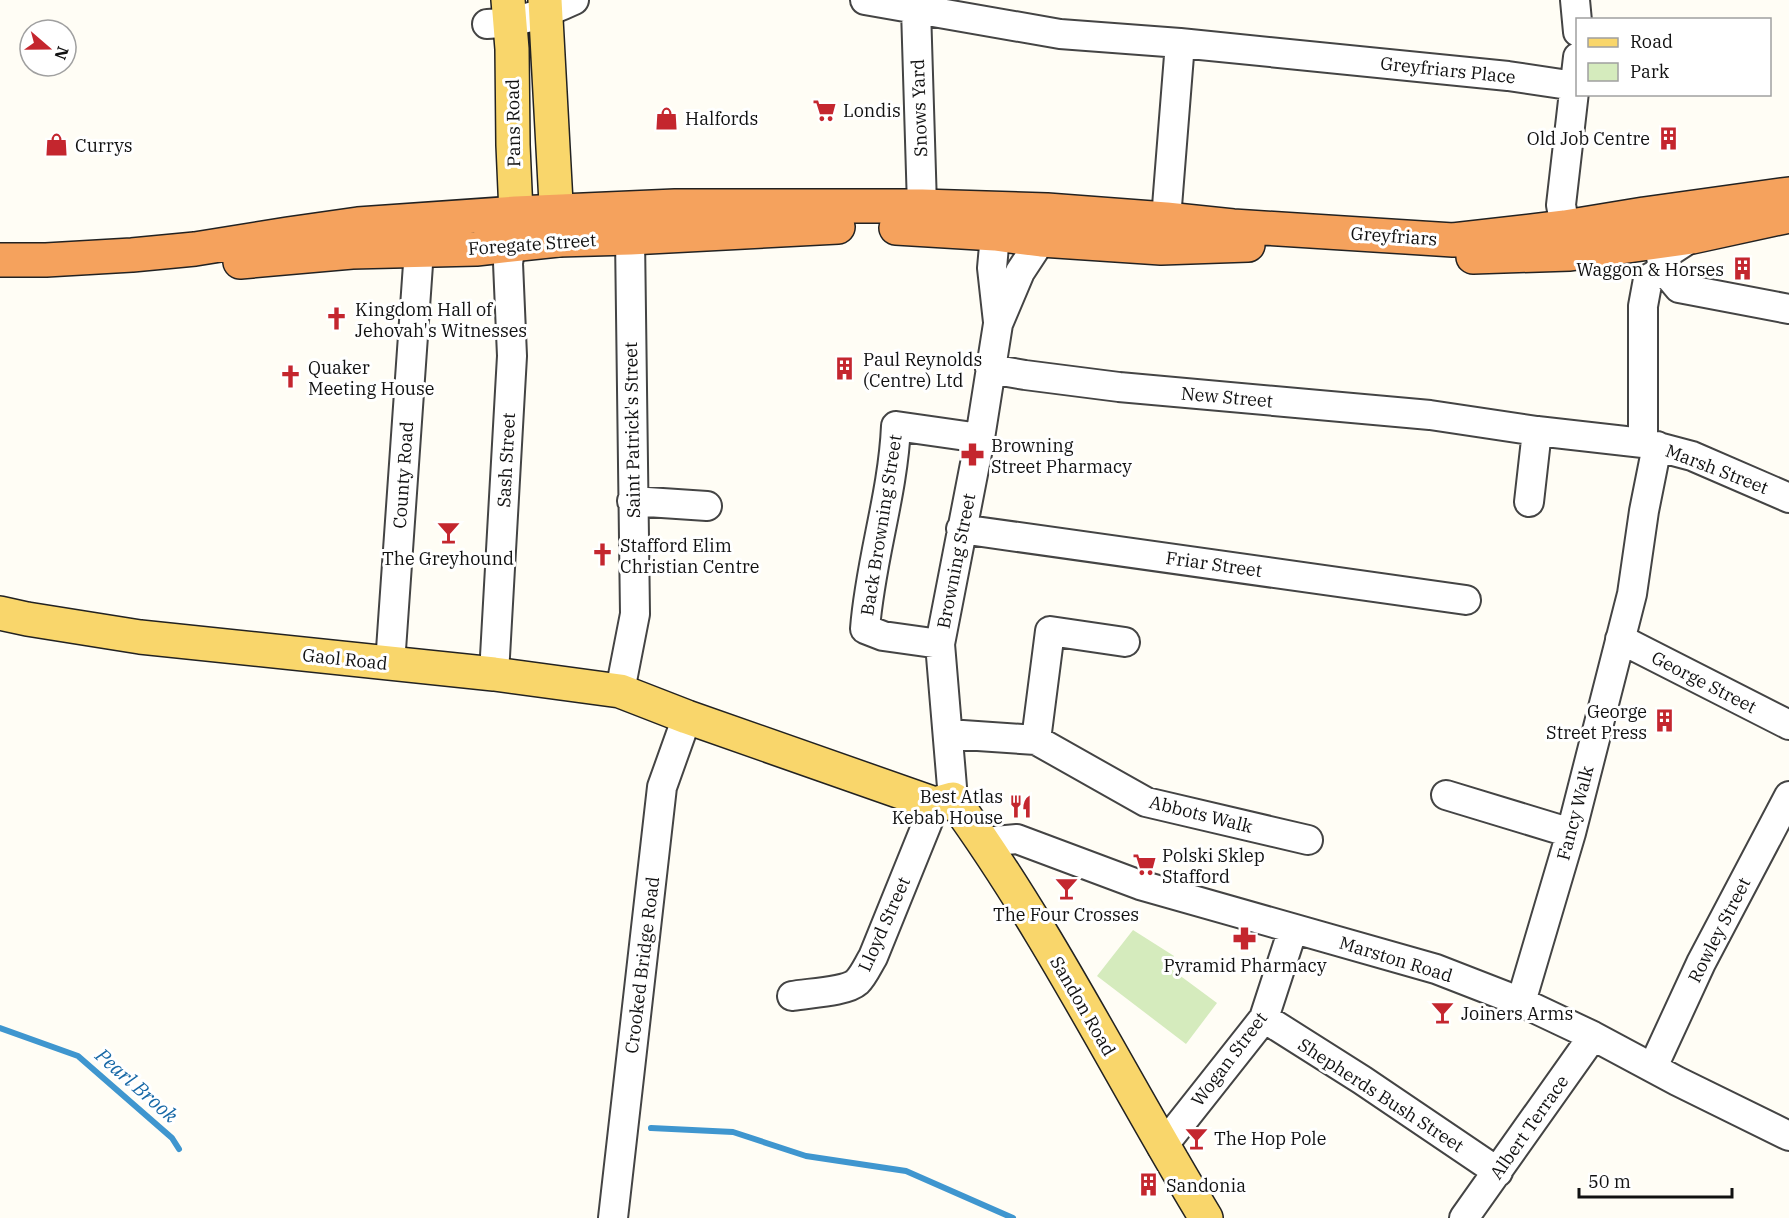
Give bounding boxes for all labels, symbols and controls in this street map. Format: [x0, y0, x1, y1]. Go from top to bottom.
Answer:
north arrow [18, 18, 78, 78]
legend [1576, 18, 1771, 96]
text: Road [1630, 30, 1673, 53]
text: N [51, 44, 74, 62]
street label: Greyfriars Place [1379, 51, 1517, 89]
street label: Snows Yard [906, 59, 932, 157]
text: Park [1630, 60, 1670, 83]
street label: Pans Road [501, 79, 525, 167]
supermarket icon: Londis [812, 97, 838, 123]
place label: Londis [843, 99, 901, 122]
shop icon: Halfords [654, 105, 680, 131]
place label: Halfords [685, 107, 758, 130]
building icon: Old Job Centre [1655, 125, 1681, 151]
place label: Old Job Centre [1527, 127, 1650, 150]
shop icon: Currys [44, 132, 70, 158]
place label: Currys [75, 134, 133, 157]
street label: Greyfriars [1350, 222, 1438, 250]
street label: Foregate Street [467, 228, 597, 260]
building icon: Waggon & Horses [1729, 256, 1755, 282]
place label: Waggon & Horses [1576, 258, 1724, 281]
place label: Kingdom Hall of Jehovah's Witnesses [355, 298, 527, 342]
church icon: Kingdom Hall of Jehovah's Witnesses [324, 306, 350, 332]
street label: Saint Patrick's Street [619, 342, 645, 518]
place label: Paul Reynolds (Centre) Ltd [863, 348, 982, 392]
place label: Quaker Meeting House [308, 356, 434, 400]
building icon: Paul Reynolds (Centre) Ltd [832, 356, 858, 382]
church icon: Quaker Meeting House [277, 364, 303, 390]
street label: New Street [1180, 382, 1274, 412]
street label: Sash Street [492, 412, 520, 508]
street label: County Road [388, 421, 418, 529]
street label: Back Browning Street [855, 433, 907, 617]
place label: Browning Street Pharmacy [991, 434, 1132, 478]
street label: Marsh Street [1662, 439, 1772, 499]
pharmacy icon: Browning Street Pharmacy [960, 442, 986, 468]
street label: Browning Street [932, 491, 980, 631]
bar icon: The Greyhound [435, 519, 461, 545]
place label: Stafford Elim Christian Centre [620, 534, 759, 578]
church icon: Stafford Elim Christian Centre [589, 542, 615, 568]
street label: Friar Street [1164, 546, 1264, 582]
place label: The Greyhound [382, 547, 514, 570]
street label: Gaol Road [301, 643, 389, 675]
street label: George Street [1648, 646, 1760, 718]
place label: George Street Press [1546, 700, 1647, 744]
building icon: George Street Press [1652, 708, 1678, 734]
street label: Fancy Walk [1551, 763, 1599, 863]
place label: Best Atlas Kebab House [892, 785, 1003, 829]
street label: Abbots Walk [1147, 790, 1255, 838]
restaurant icon: Best Atlas Kebab House [1008, 793, 1034, 819]
place label: Polski Sklep Stafford [1162, 844, 1265, 888]
supermarket icon: Polski Sklep Stafford [1131, 852, 1157, 878]
street label: Lloyd Street [853, 873, 915, 975]
street label: Rowley Street [1683, 873, 1755, 987]
street label: Crooked Bridge Road [620, 875, 664, 1055]
bar icon: The Four Crosses [1053, 875, 1079, 901]
place label: The Four Crosses [993, 903, 1139, 926]
pharmacy icon: Pyramid Pharmacy [1232, 926, 1258, 952]
street label: Marston Road [1337, 931, 1455, 987]
street label: Sandon Road [1045, 952, 1121, 1060]
place label: Pyramid Pharmacy [1163, 954, 1327, 977]
bar icon: Joiners Arms [1430, 1000, 1456, 1026]
place label: Joiners Arms [1461, 1002, 1573, 1025]
street label: Wogan Street [1186, 1007, 1272, 1111]
street label: Shepherds Bush Street [1294, 1033, 1468, 1157]
water label: Pearl Brook [89, 1041, 184, 1129]
street label: Albert Terrace [1485, 1070, 1573, 1184]
bar icon: The Hop Pole [1183, 1125, 1209, 1151]
place label: The Hop Pole [1214, 1127, 1326, 1150]
scale bar [1579, 1161, 1732, 1199]
text: 50 m [1588, 1170, 1631, 1193]
building icon: Sandonia [1135, 1172, 1161, 1198]
place label: Sandonia [1166, 1174, 1246, 1197]

